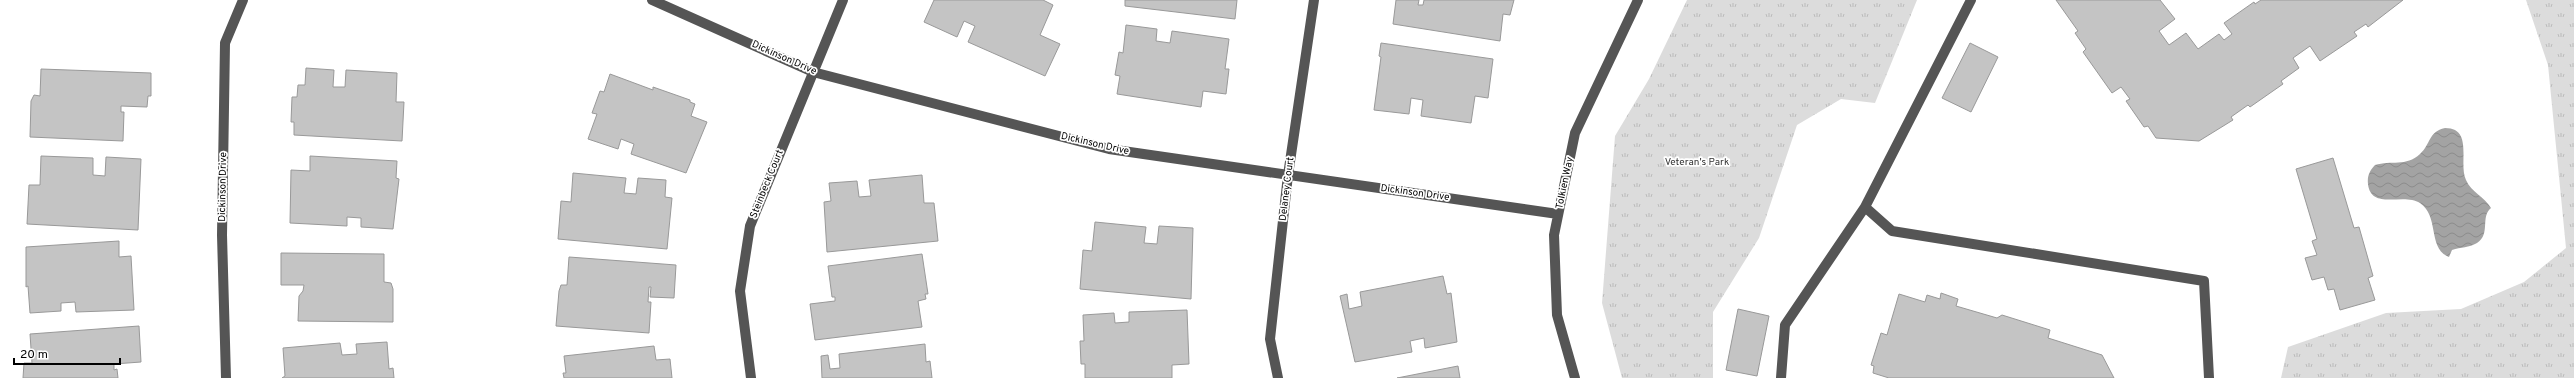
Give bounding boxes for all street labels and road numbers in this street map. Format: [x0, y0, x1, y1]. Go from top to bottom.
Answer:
street label: Dickinson Drive [750, 38, 818, 78]
street label: Dickinson Drive [1060, 130, 1130, 158]
street label: Steinbeck Court [747, 148, 787, 220]
street label: Dickinson Drive [216, 152, 230, 222]
street label: Delaney Court [1277, 156, 1297, 222]
street label: Tolkien Way [1553, 156, 1577, 210]
street label: Dickinson Drive [1380, 182, 1450, 204]

